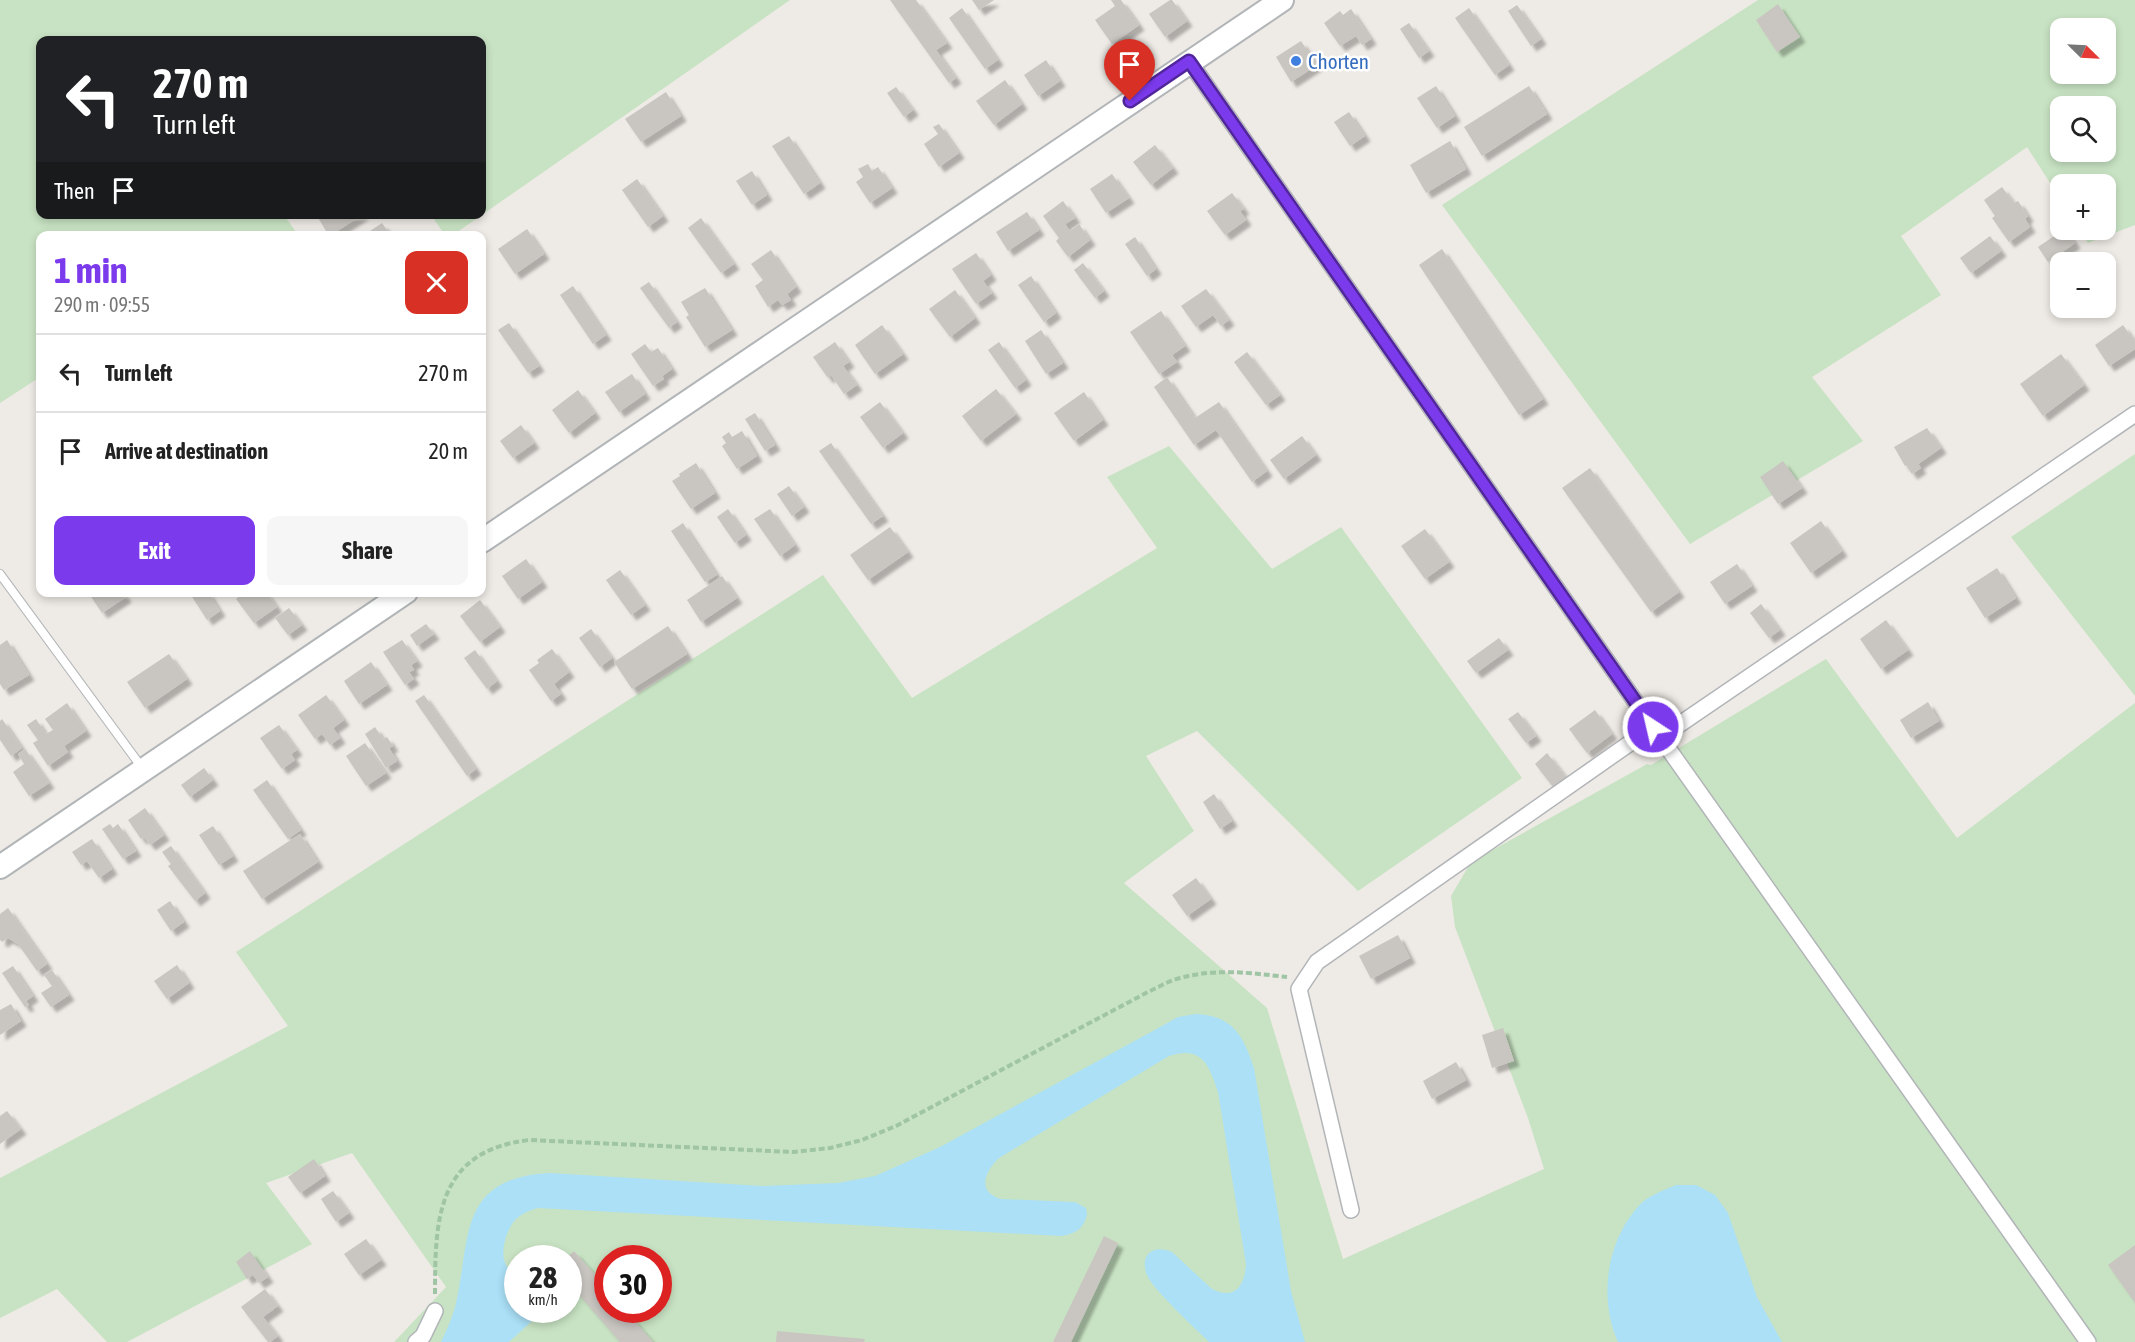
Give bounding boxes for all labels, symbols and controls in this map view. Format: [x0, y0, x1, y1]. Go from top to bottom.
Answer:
north arrow [2050, 18, 2116, 84]
map controls [2050, 18, 2116, 318]
pin [1104, 39, 1155, 101]
icon: arrive [1113, 48, 1146, 81]
place label: Chorten [1308, 49, 1369, 73]
marker: Chorten [1289, 54, 1303, 68]
text: 270 m [153, 59, 248, 107]
icon: left [54, 60, 132, 138]
button: search [2050, 96, 2116, 162]
text: Turn left [153, 109, 236, 140]
icon: arrive [107, 174, 140, 207]
button: + [2050, 174, 2116, 240]
text: Then [54, 178, 95, 204]
text: 1 min [54, 249, 128, 291]
button: close [405, 251, 468, 314]
button: − [2050, 252, 2116, 318]
text: 290 m · 09:55 [54, 293, 150, 316]
icon: left [54, 357, 87, 390]
text: Turn left [105, 360, 172, 386]
text: 270 m [418, 360, 468, 386]
icon: arrive [54, 435, 87, 468]
text: Arrive at destination [105, 438, 268, 464]
text: 20 m [428, 438, 468, 464]
button: Exit [54, 516, 255, 585]
button: Share [267, 516, 468, 585]
position arrow [1621, 695, 1685, 759]
speed limit sign: 30 [594, 1245, 672, 1323]
text: 28 [529, 1260, 557, 1294]
text: km/h [528, 1291, 558, 1308]

